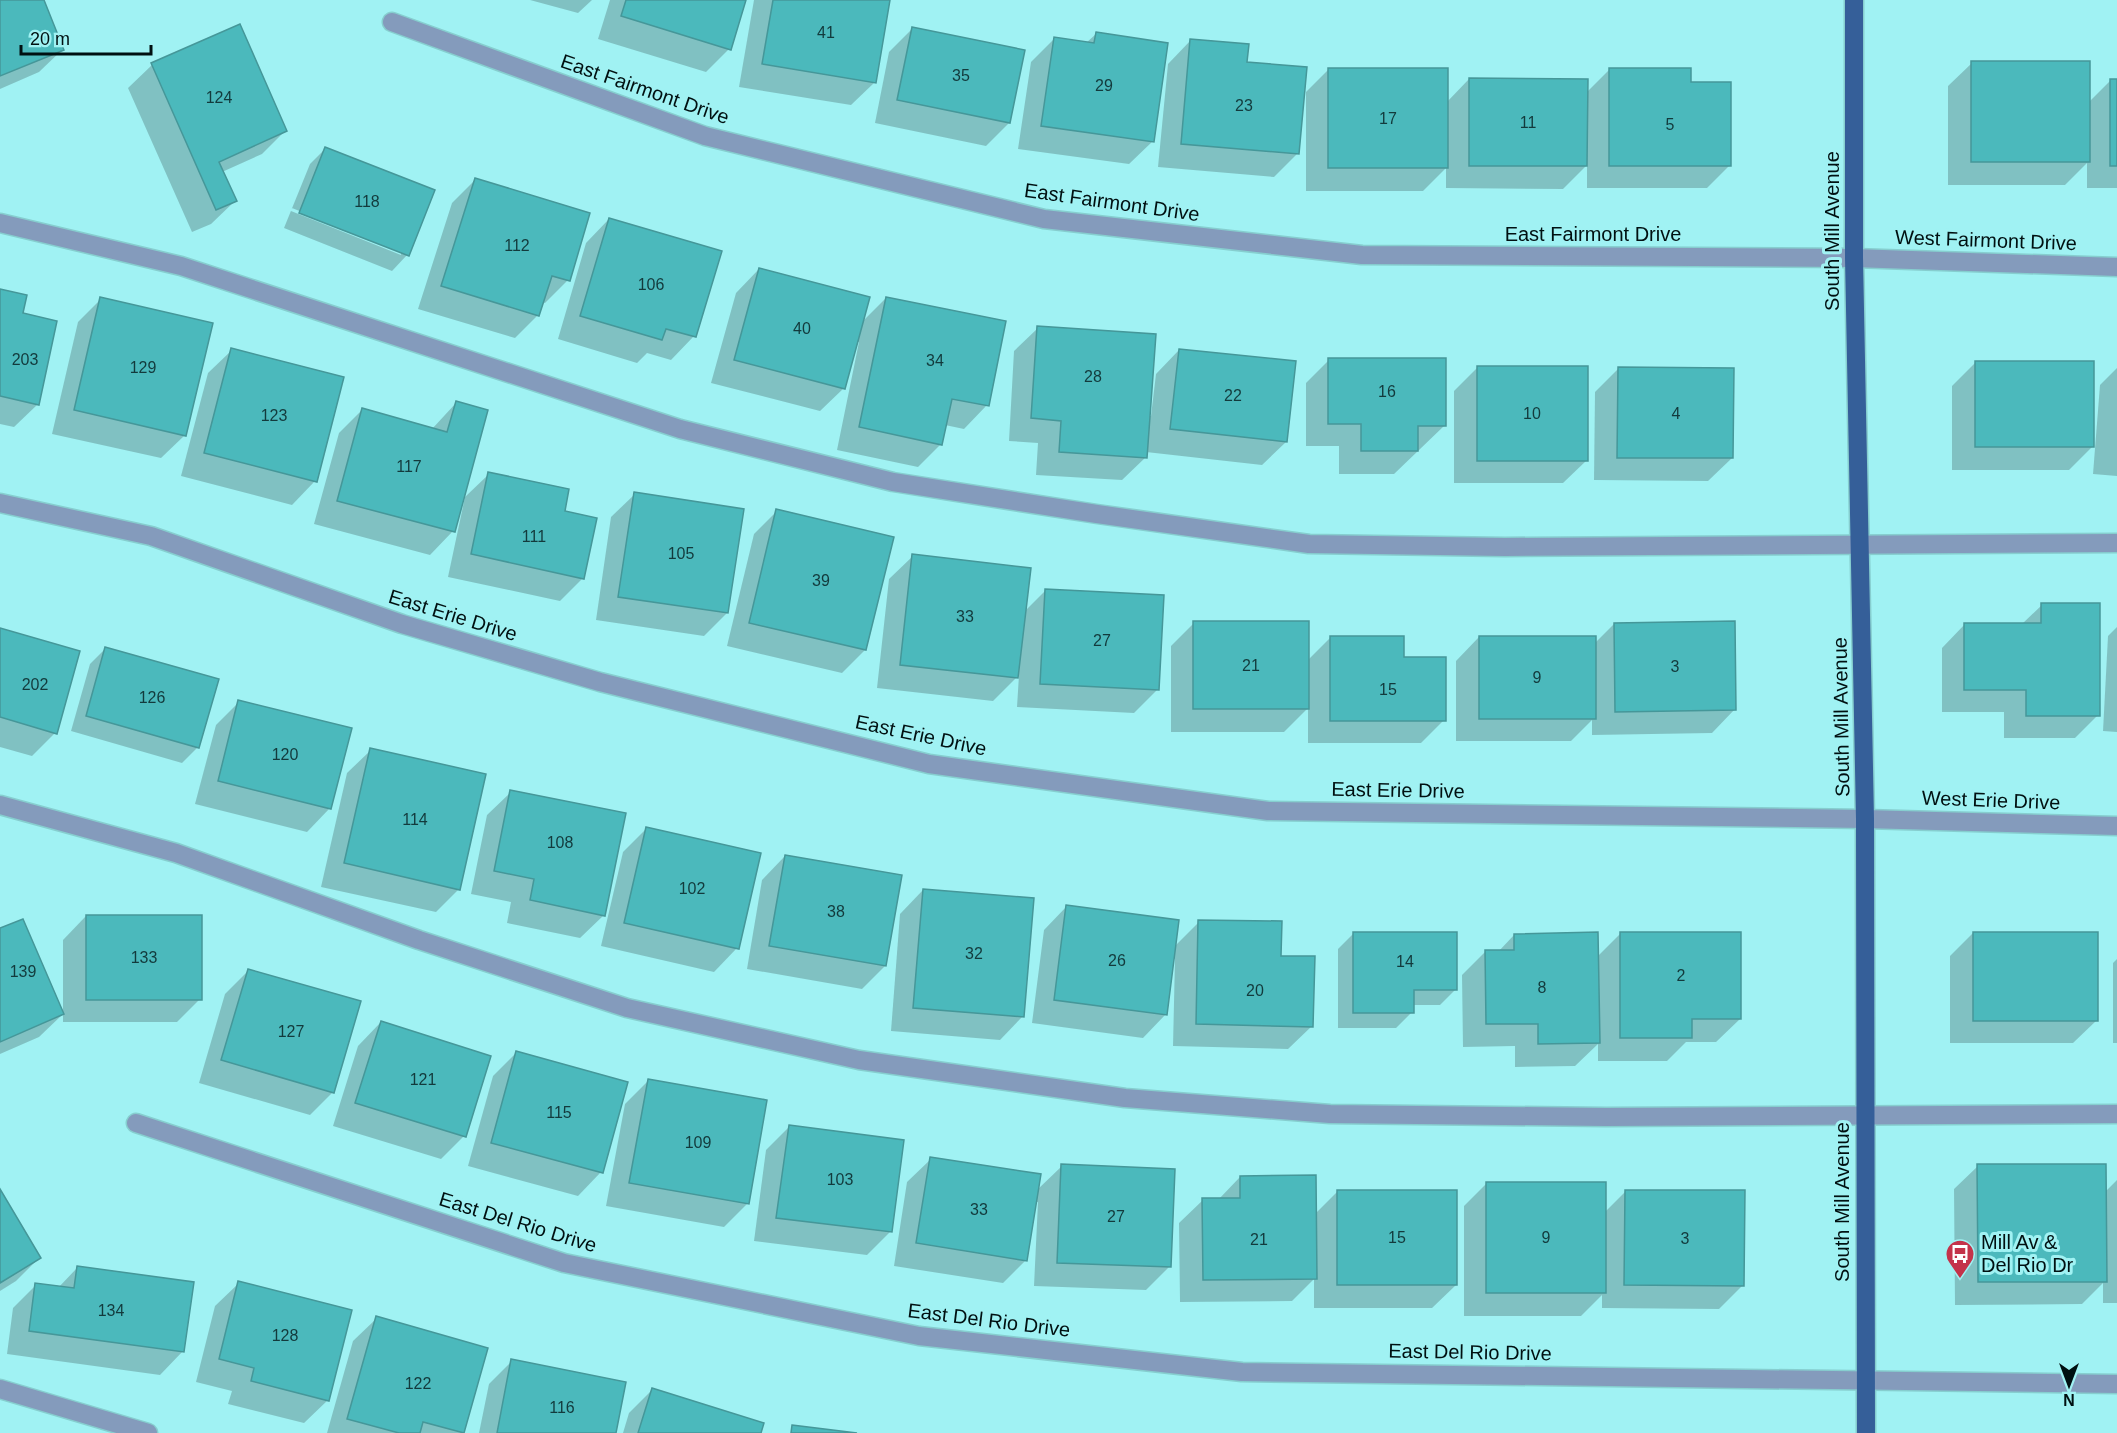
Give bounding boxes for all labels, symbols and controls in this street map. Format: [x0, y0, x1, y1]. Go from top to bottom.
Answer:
scale bar [21, 18, 152, 56]
house number: 41 [817, 24, 835, 41]
text: 20 m [30, 29, 70, 49]
street label: East Fairmont Drive [558, 50, 732, 128]
house number: 35 [952, 67, 970, 84]
house number: 29 [1095, 77, 1113, 94]
house number: 124 [206, 89, 232, 106]
house number: 23 [1235, 97, 1253, 114]
house number: 17 [1379, 110, 1397, 127]
house number: 11 [1520, 114, 1536, 131]
house number: 5 [1666, 116, 1675, 133]
street label: South Mill Avenue [1821, 151, 1843, 311]
street label: East Fairmont Drive [1023, 179, 1201, 225]
house number: 118 [354, 193, 380, 210]
street label: East Fairmont Drive [1505, 223, 1681, 245]
street label: West Fairmont Drive [1895, 226, 2077, 254]
house number: 112 [504, 237, 530, 254]
house number: 106 [638, 276, 664, 293]
house number: 40 [793, 320, 811, 337]
house number: 203 [12, 351, 38, 368]
house number: 34 [926, 352, 944, 369]
house number: 129 [130, 359, 156, 376]
house number: 28 [1084, 368, 1102, 385]
house number: 16 [1378, 383, 1396, 400]
house number: 22 [1224, 387, 1242, 404]
house number: 10 [1523, 405, 1541, 422]
house number: 4 [1672, 405, 1681, 422]
house number: 123 [261, 407, 287, 424]
house number: 117 [396, 458, 422, 475]
house number: 111 [522, 528, 546, 545]
house number: 105 [668, 545, 694, 562]
house number: 39 [812, 572, 830, 589]
street label: East Erie Drive [386, 585, 520, 645]
house number: 33 [956, 608, 974, 625]
house number: 27 [1093, 632, 1111, 649]
street label: South Mill Avenue [1829, 637, 1853, 797]
house number: 21 [1242, 657, 1260, 674]
house number: 3 [1671, 658, 1680, 675]
house number: 9 [1533, 669, 1542, 686]
house number: 202 [22, 676, 48, 693]
house number: 15 [1379, 681, 1397, 698]
house number: 126 [139, 689, 165, 706]
street label: East Erie Drive [853, 710, 989, 760]
house number: 120 [272, 746, 298, 763]
street label: East Erie Drive [1331, 778, 1465, 802]
street label: West Erie Drive [1921, 787, 2061, 813]
house number: 114 [402, 811, 428, 828]
house number: 108 [547, 834, 573, 851]
house number: 102 [679, 880, 705, 897]
house number: 38 [827, 903, 845, 920]
house number: 32 [965, 945, 983, 962]
house number: 133 [131, 949, 157, 966]
house number: 26 [1108, 952, 1126, 969]
house number: 14 [1396, 953, 1414, 970]
house number: 139 [10, 963, 36, 980]
house number: 2 [1677, 967, 1686, 984]
house number: 8 [1538, 979, 1547, 996]
house number: 20 [1246, 982, 1264, 999]
house number: 127 [278, 1023, 304, 1040]
house number: 121 [410, 1071, 436, 1088]
house number: 115 [546, 1104, 572, 1121]
street label: South Mill Avenue [1831, 1122, 1853, 1282]
house number: 109 [685, 1134, 711, 1151]
house number: 103 [827, 1171, 853, 1188]
street label: East Del Rio Drive [437, 1188, 599, 1256]
house number: 33 [970, 1201, 988, 1218]
house number: 27 [1107, 1208, 1125, 1225]
house number: 15 [1388, 1229, 1406, 1246]
house number: 9 [1542, 1229, 1551, 1246]
house number: 3 [1681, 1230, 1690, 1247]
house number: 21 [1250, 1231, 1268, 1248]
place label: Mill Av & Del Rio Dr [1981, 1231, 2074, 1276]
bus stop icon: Mill Av & Del Rio Dr [1944, 1238, 1976, 1280]
street label: East Del Rio Drive [907, 1299, 1071, 1341]
house number: 134 [98, 1302, 124, 1319]
house number: 128 [272, 1327, 298, 1344]
street label: East Del Rio Drive [1388, 1340, 1552, 1364]
north arrow [2039, 1355, 2099, 1415]
house number: 122 [405, 1375, 431, 1392]
text: N [2063, 1391, 2075, 1408]
house number: 116 [549, 1399, 575, 1416]

